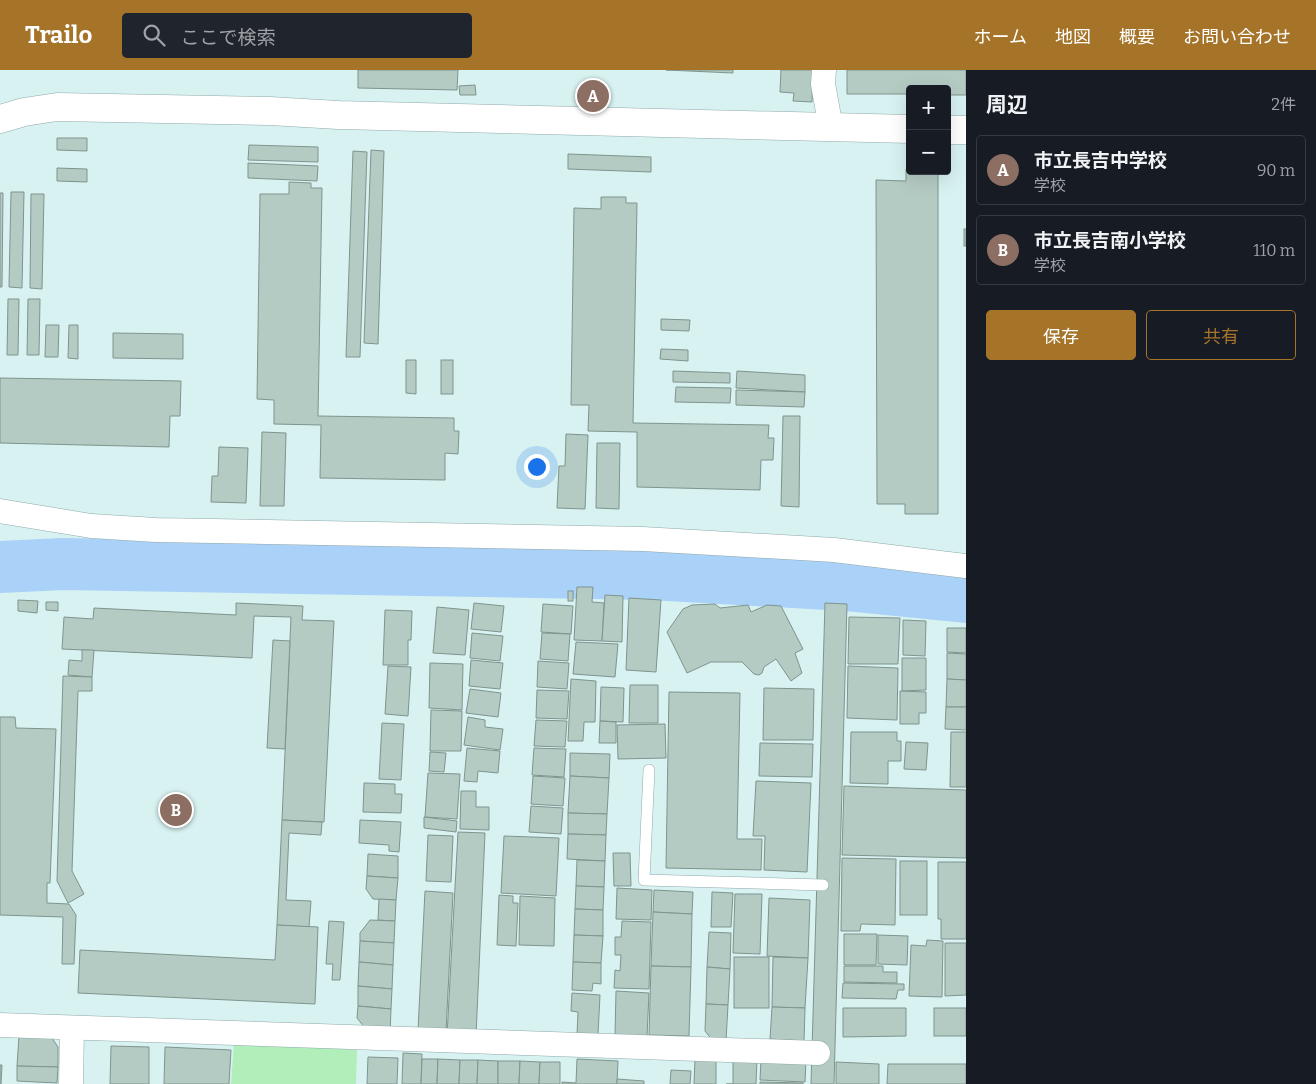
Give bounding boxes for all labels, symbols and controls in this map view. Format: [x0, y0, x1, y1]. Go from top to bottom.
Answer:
search box [122, 13, 472, 58]
text: Trailo [25, 21, 92, 49]
icon: search [140, 21, 168, 49]
text: ここで検索 [180, 26, 275, 49]
text: ホーム [974, 26, 1027, 48]
text: 地図 [1055, 26, 1091, 48]
text: 概要 [1119, 26, 1155, 48]
text: お問い合わせ [1183, 26, 1291, 48]
pin: A [577, 77, 609, 115]
map controls [906, 85, 951, 175]
button: + [906, 85, 951, 130]
text: 周辺 [986, 92, 1028, 118]
text: 2件 [1271, 95, 1296, 114]
button: − [906, 130, 951, 175]
text: 市立長吉中学校 [1034, 149, 1167, 172]
text: A [997, 161, 1009, 180]
text: 90 m [1257, 161, 1295, 180]
text: 学校 [1034, 176, 1066, 195]
text: 市立長吉南小学校 [1034, 229, 1186, 252]
text: B [998, 241, 1008, 260]
text: 110 m [1253, 241, 1295, 260]
text: 学校 [1034, 256, 1066, 275]
button: 保存 [986, 310, 1136, 360]
button: 共有 [1146, 310, 1296, 360]
your location [524, 454, 550, 480]
pin: B [160, 791, 192, 829]

